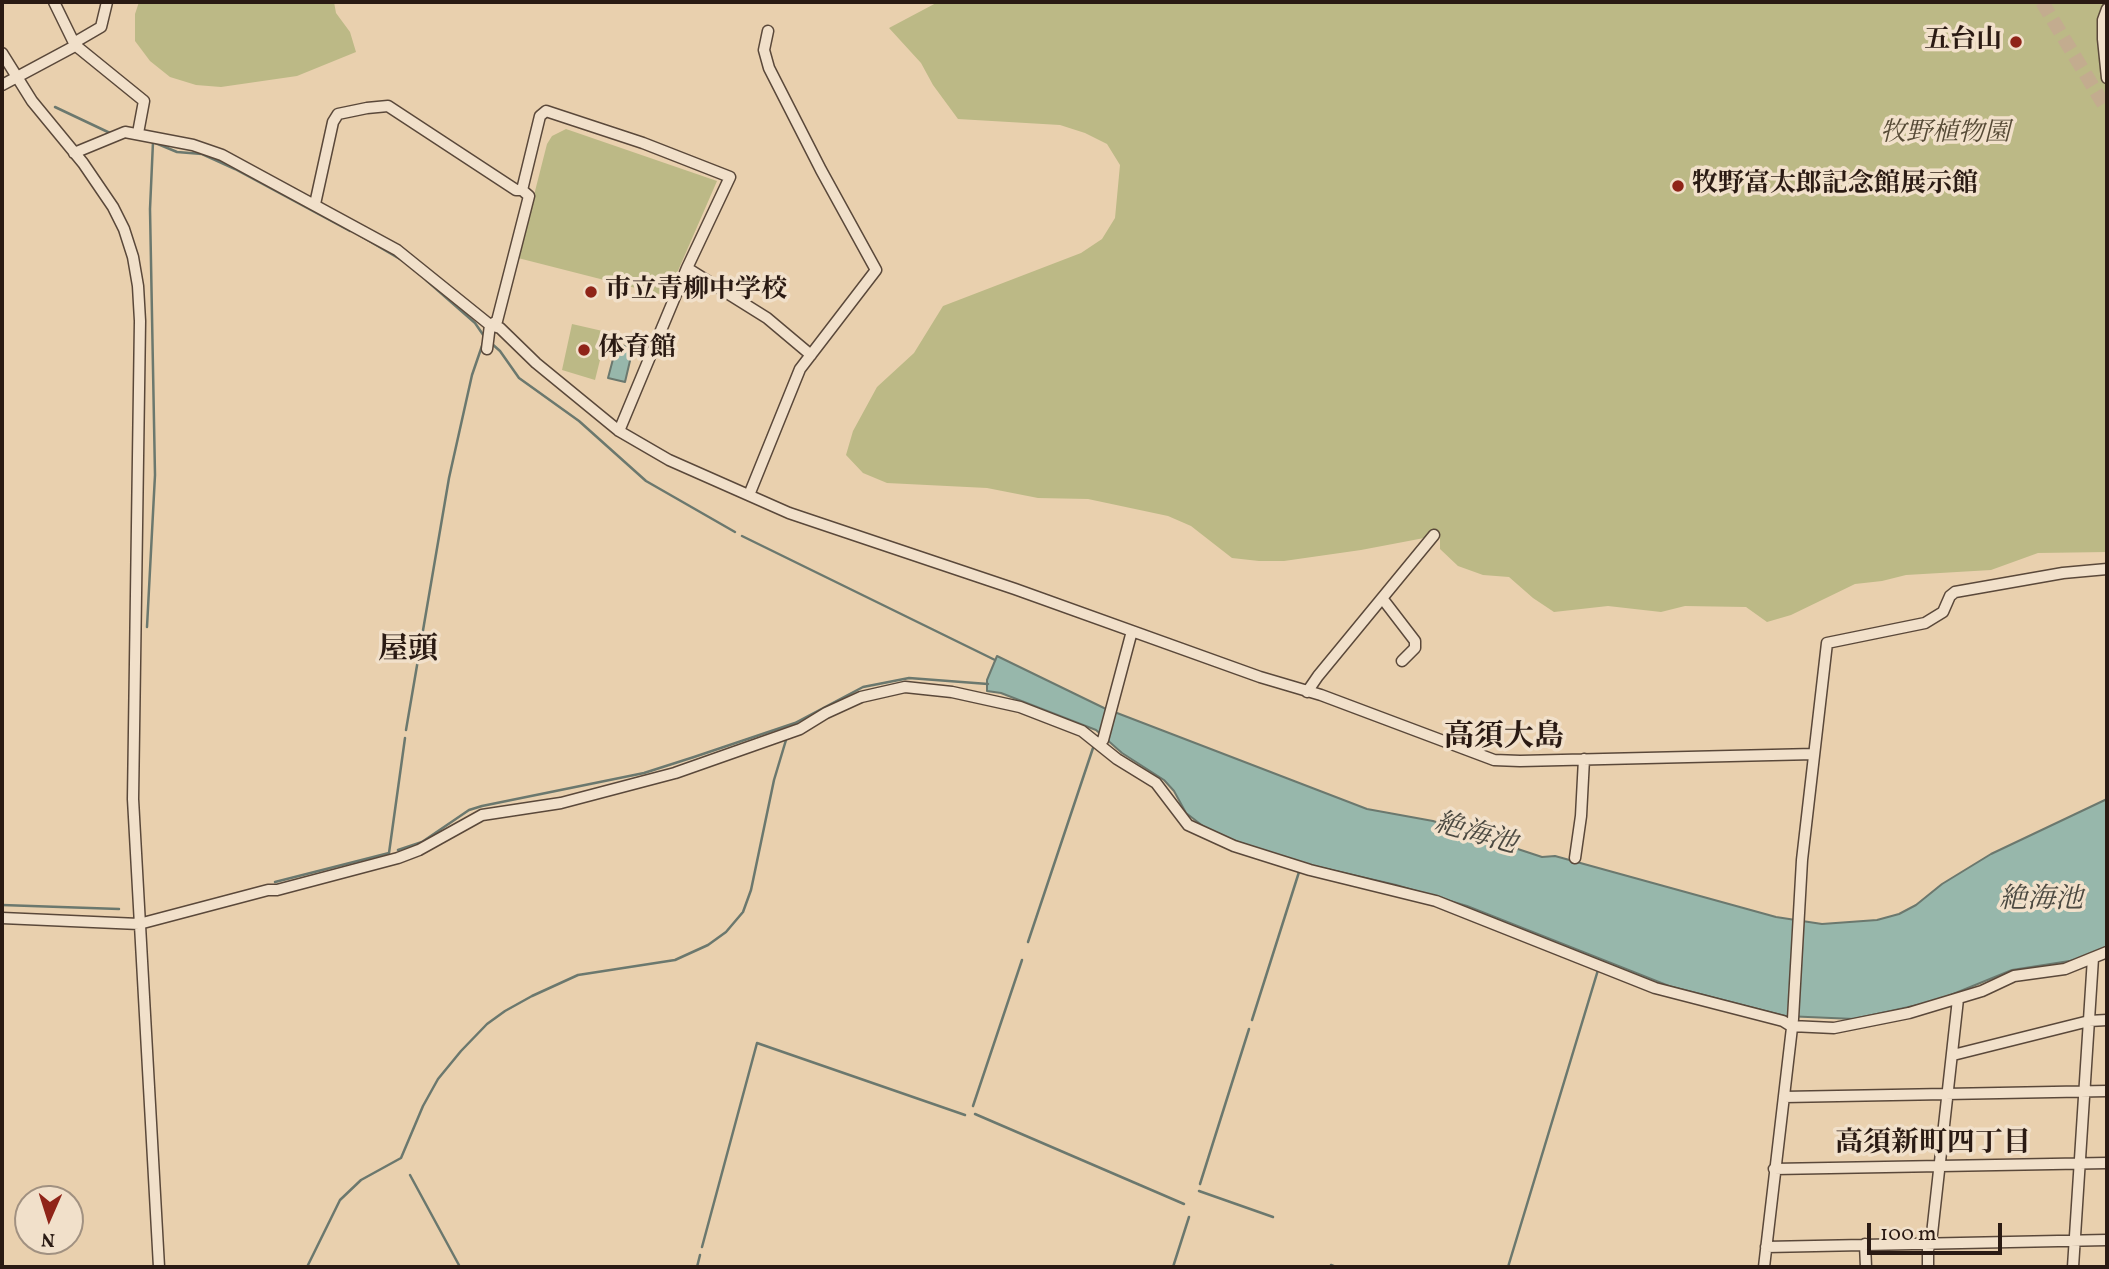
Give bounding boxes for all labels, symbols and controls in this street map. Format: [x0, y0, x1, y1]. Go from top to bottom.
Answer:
place label: 五台山 [1924, 26, 2002, 58]
marker: 五台山 [2008, 34, 2024, 50]
park label: 牧野植物園 [1880, 119, 2010, 151]
place label: 牧野富太郎記念館展示館 [1692, 170, 1978, 202]
marker: 牧野富太郎記念館展示館 [1670, 178, 1686, 194]
place label: 市立青柳中学校 [605, 276, 787, 308]
marker: 市立青柳中学校 [583, 284, 599, 300]
place label: 体育館 [598, 334, 676, 366]
marker: 体育館 [576, 342, 592, 358]
district label: 屋頭 [378, 634, 438, 670]
district label: 高須大島 [1444, 721, 1564, 757]
water label: 絶海池 [1430, 808, 1520, 864]
water label: 絶海池 [1999, 885, 2083, 919]
district label: 高須新町四丁目 [1835, 1129, 2031, 1163]
north arrow [14, 1185, 84, 1255]
scale bar [1871, 1210, 2006, 1254]
text: 100 m [1880, 1220, 1937, 1249]
text: N [40, 1226, 56, 1252]

